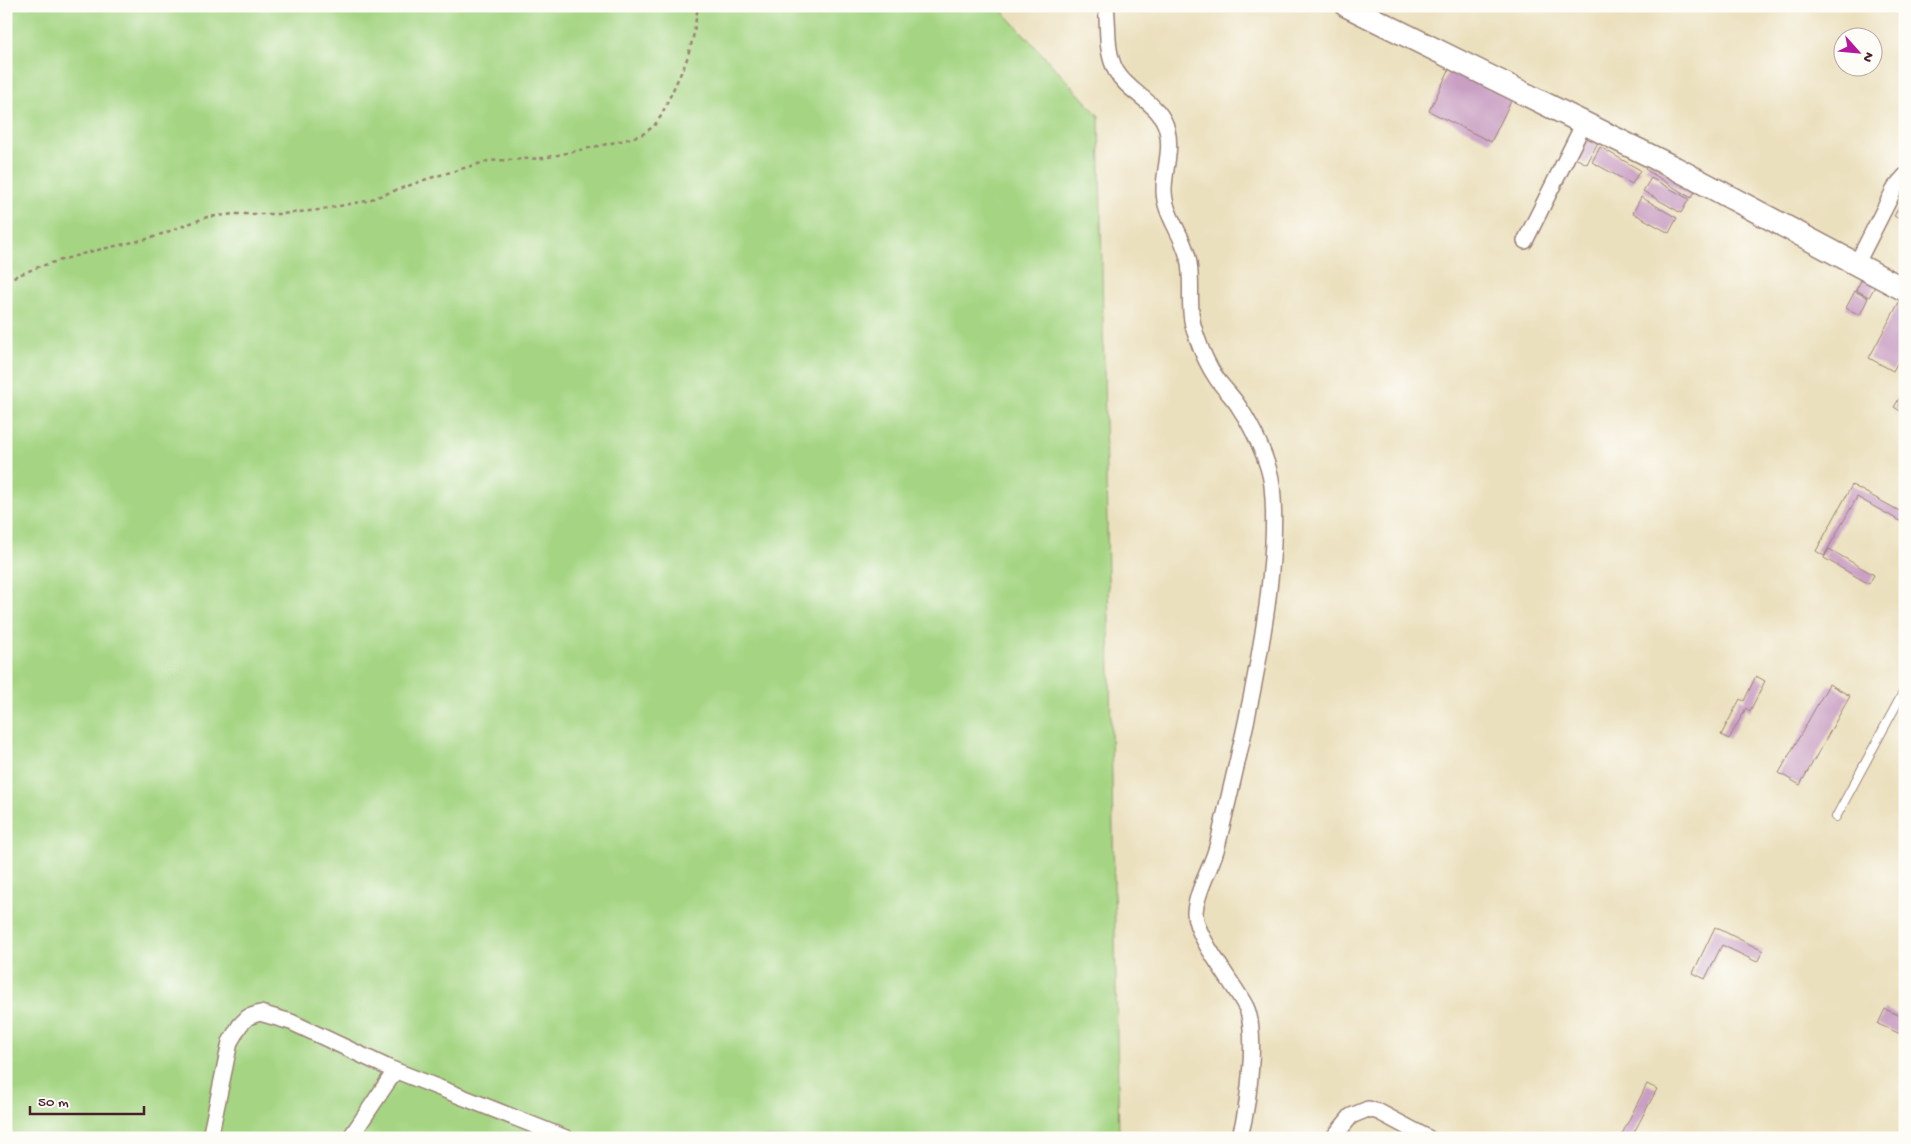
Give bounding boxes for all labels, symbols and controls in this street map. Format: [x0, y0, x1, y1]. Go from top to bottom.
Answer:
north arrow [1834, 28, 1884, 78]
text: N [1858, 49, 1877, 65]
scale bar [30, 1084, 144, 1116]
text: 50 m [38, 1094, 69, 1112]

